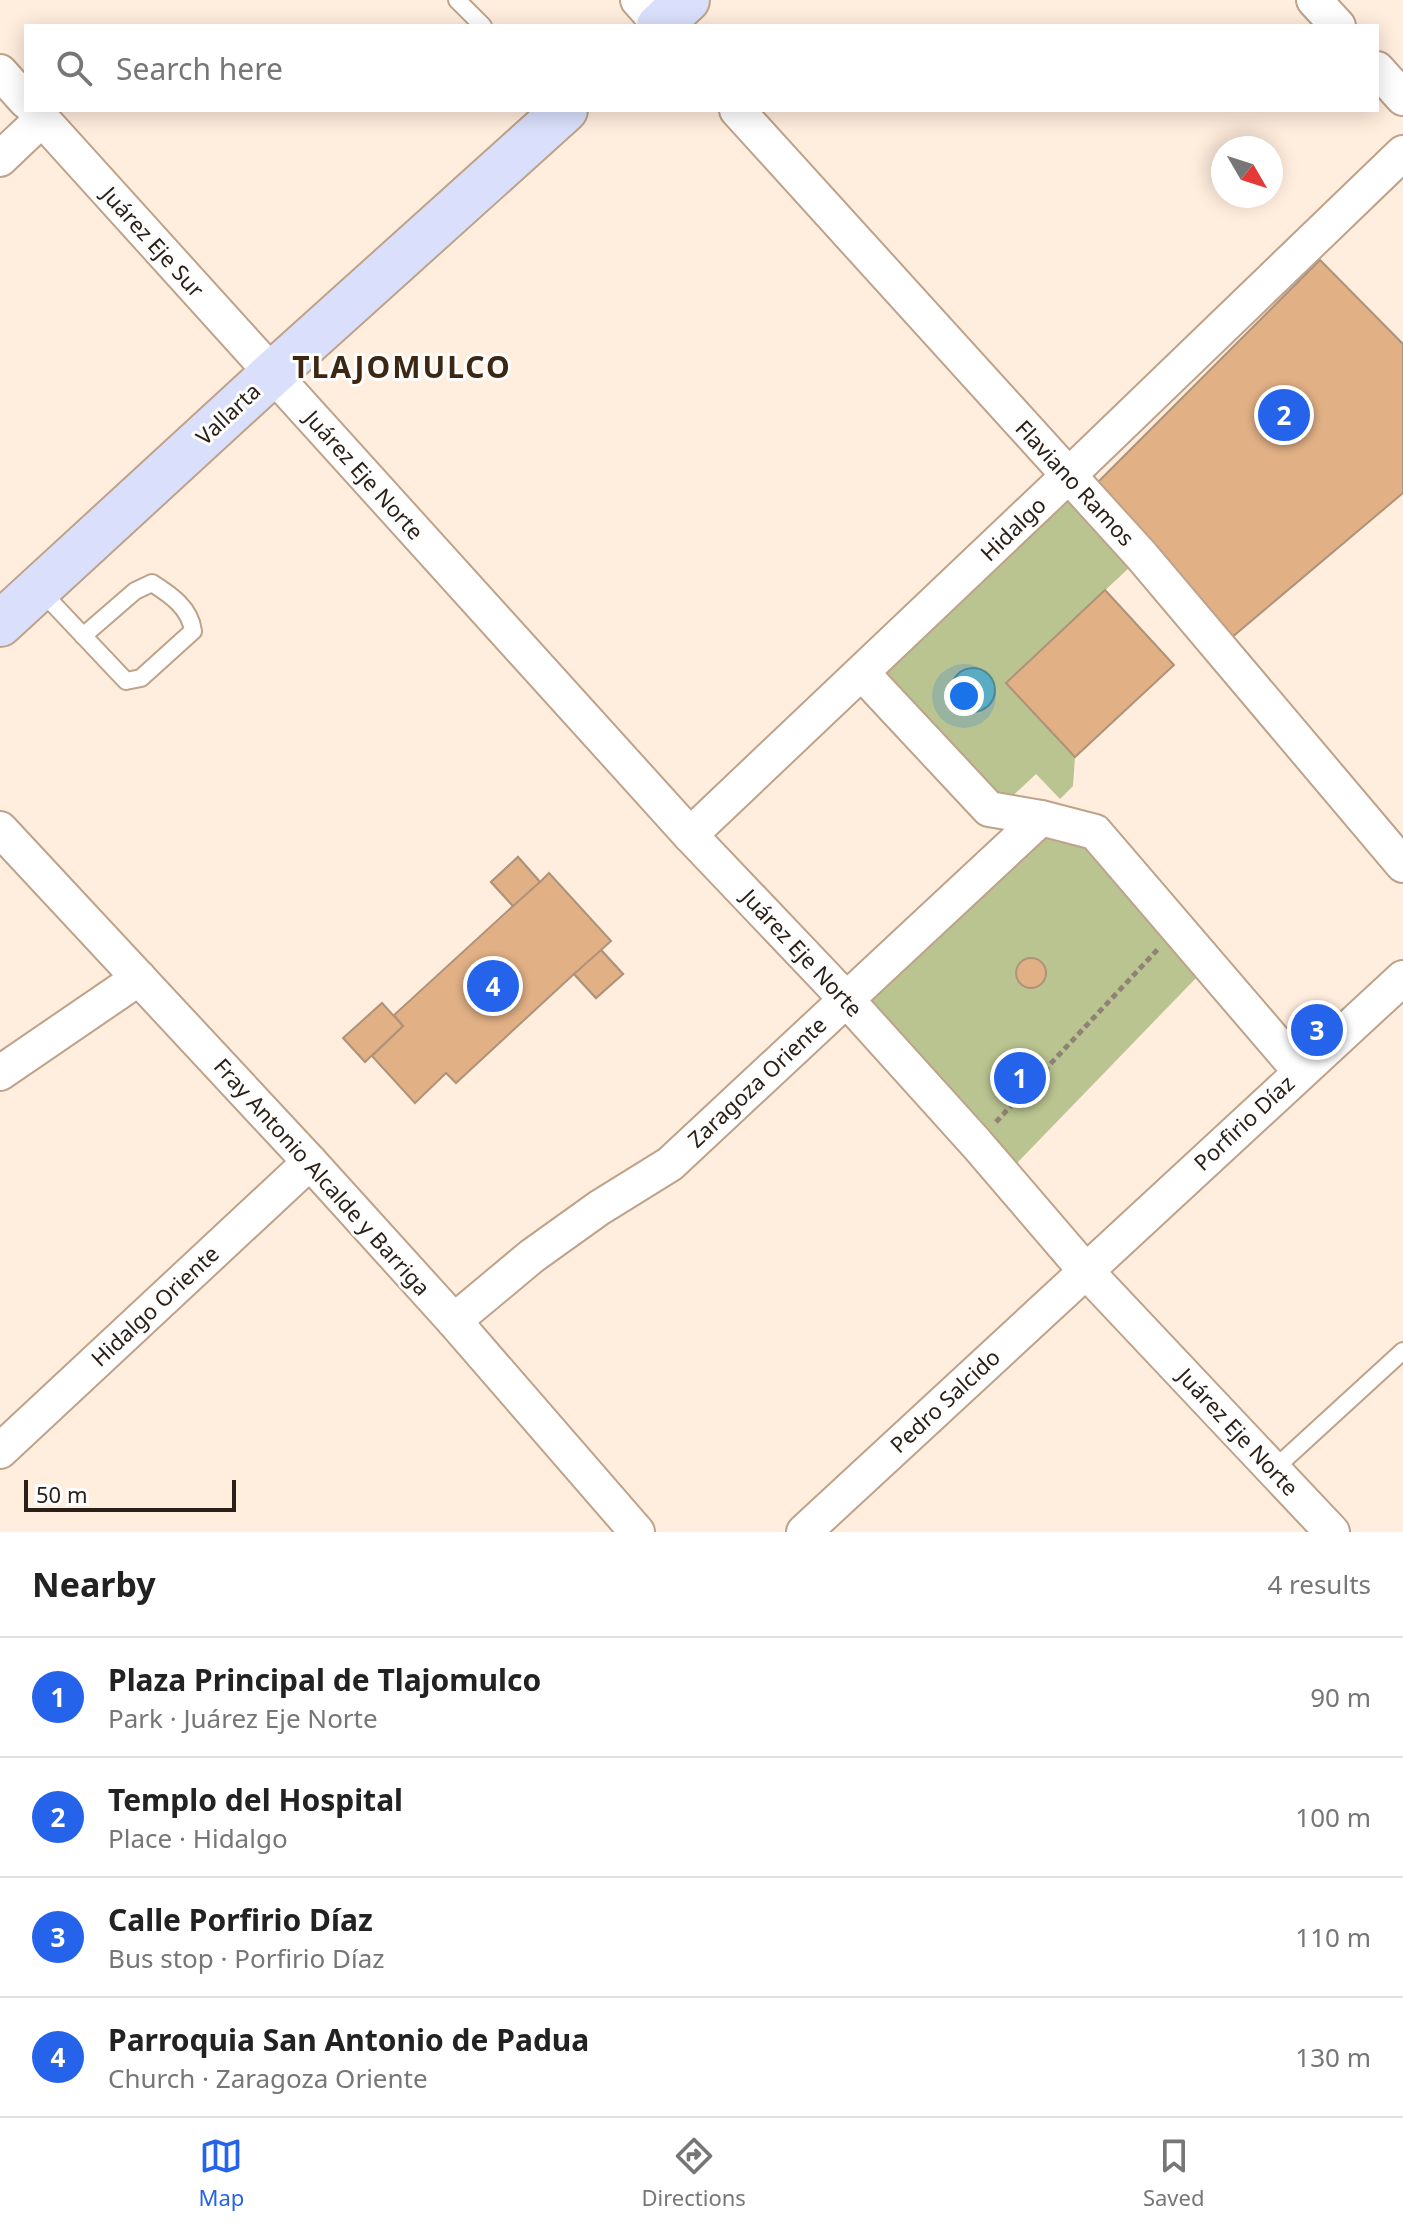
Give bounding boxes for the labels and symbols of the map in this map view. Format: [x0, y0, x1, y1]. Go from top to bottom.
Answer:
north arrow [1211, 136, 1283, 208]
street label: Juárez Eje Sur [95, 178, 212, 303]
district label: TLAJOMULCO [292, 346, 512, 387]
street label: Vallarta [189, 376, 266, 451]
pin: 2 [1258, 385, 1310, 445]
street label: Juárez Eje Norte [297, 402, 431, 545]
street label: Flaviano Ramos [1010, 413, 1142, 552]
street label: Hidalgo [973, 490, 1052, 567]
your location [944, 676, 984, 716]
street label: Juárez Eje Norte [734, 881, 870, 1023]
pin: 4 [467, 956, 519, 1016]
pin: 3 [1291, 1000, 1343, 1060]
street label: Zaragoza Oriente [681, 1009, 832, 1153]
pin: 1 [994, 1048, 1046, 1108]
street label: Fray Antonio Alcalde y Barriga [208, 1051, 438, 1301]
street label: Porfirio Díaz [1187, 1068, 1300, 1177]
street label: Hidalgo Oriente [84, 1238, 225, 1372]
street label: Pedro Salcido [883, 1342, 1006, 1459]
street label: Juárez Eje Norte [1170, 1360, 1306, 1502]
scale bar [24, 1476, 236, 1512]

